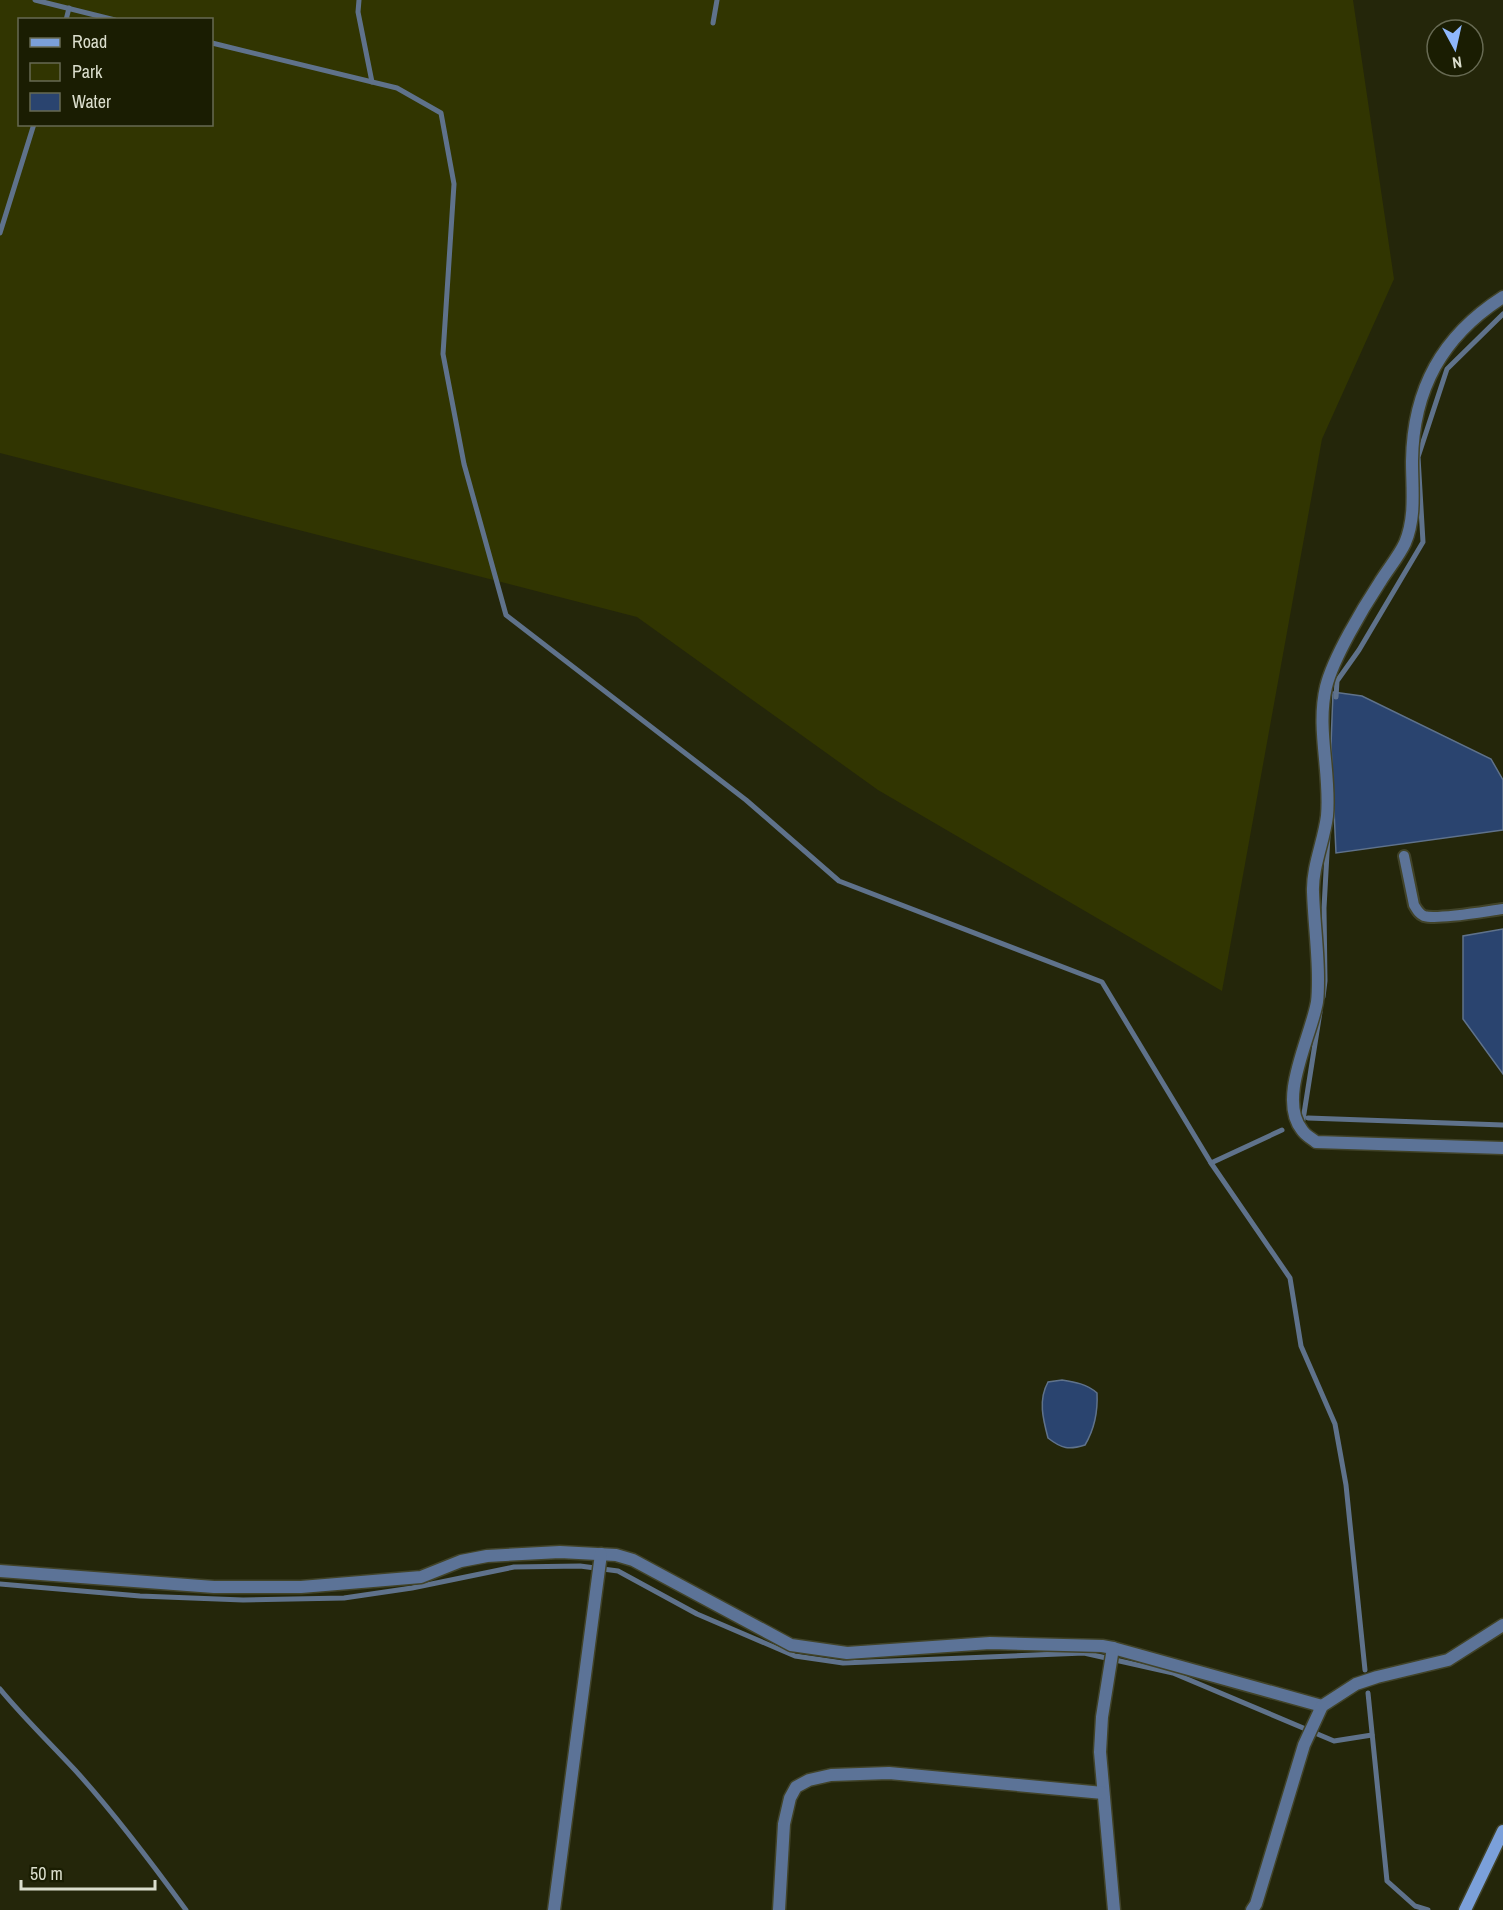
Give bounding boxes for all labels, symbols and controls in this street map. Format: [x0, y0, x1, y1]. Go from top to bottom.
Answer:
legend [18, 18, 213, 126]
north arrow [1425, 18, 1485, 78]
text: Road [72, 29, 107, 54]
text: N [1451, 51, 1463, 74]
text: Park [72, 59, 103, 84]
text: Water [72, 89, 111, 114]
scale bar [21, 1853, 154, 1891]
text: 50 m [30, 1861, 63, 1886]

